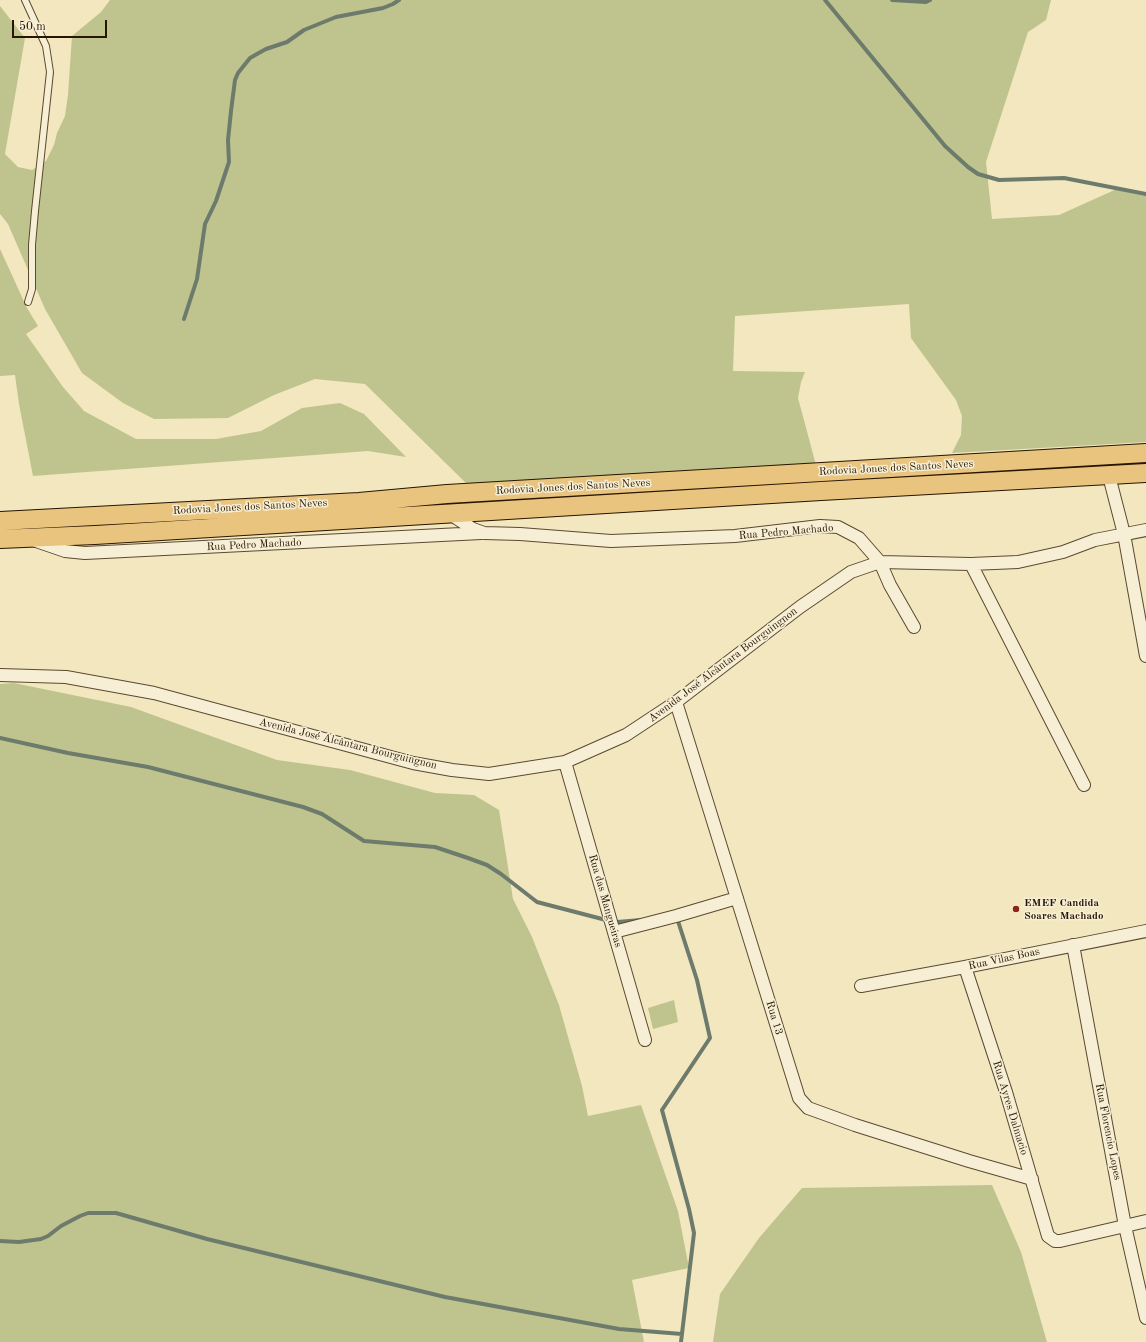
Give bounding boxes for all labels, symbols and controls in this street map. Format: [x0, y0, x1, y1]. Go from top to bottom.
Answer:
scale bar [14, 12, 109, 38]
text: 50 m [19, 21, 46, 33]
street label: Rodovia Jones dos Santos Neves [818, 457, 974, 479]
street label: Rodovia Jones dos Santos Neves [495, 476, 651, 498]
street label: Rodovia Jones dos Santos Neves [172, 496, 328, 518]
street label: Rua Pedro Machado [738, 521, 834, 543]
street label: Rua Pedro Machado [206, 536, 302, 554]
street label: Avenida José Alcântara Bourguingnon [646, 605, 800, 725]
street label: Avenida José Alcântara Bourguingnon [258, 715, 438, 773]
street label: Rua das Mangueiras [585, 853, 625, 949]
place label: EMEF Candida Soares Machado [1024, 896, 1103, 922]
marker: EMEF Candida Soares Machado [1011, 904, 1021, 914]
street label: Rua Vilas Boas [967, 945, 1041, 973]
street label: Rua 13 [763, 999, 785, 1037]
street label: Rua Ayres Dalmacio [989, 1059, 1031, 1157]
street label: Rua Florencio Lopes [1092, 1082, 1124, 1182]

